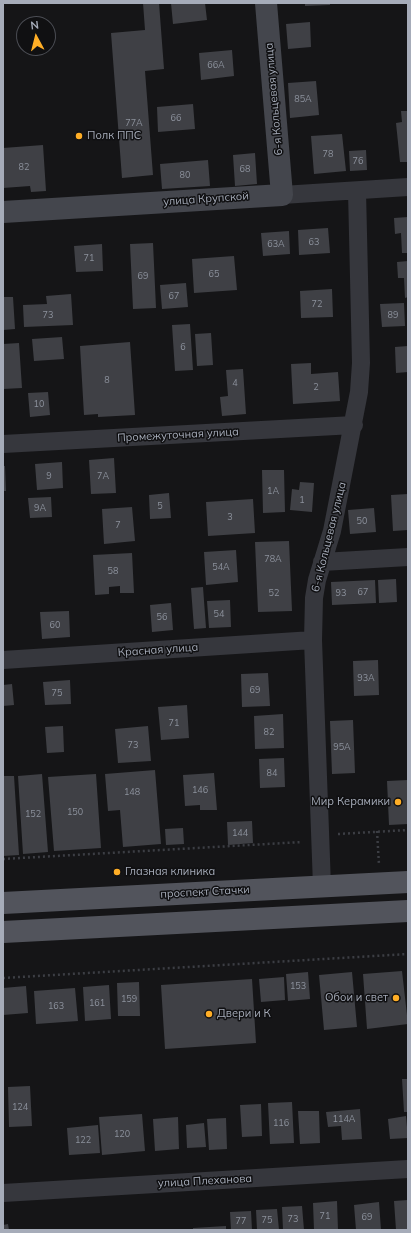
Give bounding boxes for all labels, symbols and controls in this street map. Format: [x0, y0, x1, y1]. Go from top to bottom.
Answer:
north arrow [16, 16, 56, 56]
text: N [30, 18, 40, 33]
street label: 6-я Кольцевая улица [263, 42, 285, 156]
house number: 66А [207, 60, 225, 70]
house number: 85А [294, 94, 312, 104]
house number: 66 [171, 113, 181, 123]
house number: 77А [125, 118, 143, 128]
place label: Полк ППС [87, 129, 141, 143]
marker: Полк ППС [74, 131, 84, 141]
house number: 78 [323, 149, 333, 159]
house number: 76 [353, 156, 363, 166]
house number: 82 [19, 162, 29, 172]
house number: 68 [240, 164, 250, 174]
house number: 80 [180, 170, 190, 180]
street label: улица Крупской [163, 189, 249, 209]
house number: 63 [309, 237, 319, 247]
house number: 63А [267, 239, 285, 249]
house number: 71 [84, 253, 94, 263]
house number: 65 [209, 269, 219, 279]
house number: 69 [138, 271, 148, 281]
house number: 67 [169, 291, 179, 301]
house number: 72 [312, 299, 322, 309]
house number: 73 [43, 310, 53, 320]
house number: 89 [388, 310, 398, 320]
house number: 6 [180, 342, 186, 352]
house number: 8 [104, 375, 110, 385]
house number: 4 [232, 378, 238, 388]
house number: 2 [313, 382, 319, 392]
house number: 10 [34, 399, 44, 409]
street label: Промежуточная улица [117, 425, 239, 445]
house number: 9 [46, 471, 52, 481]
house number: 7А [97, 471, 109, 481]
street label: 6-я Кольцевая улица [309, 481, 349, 593]
house number: 1А [267, 486, 279, 496]
house number: 1 [299, 495, 305, 505]
house number: 5 [157, 501, 163, 511]
house number: 9А [34, 503, 46, 513]
house number: 3 [227, 512, 233, 522]
house number: 50 [357, 516, 367, 526]
house number: 7 [115, 520, 121, 530]
house number: 78А [264, 554, 282, 564]
house number: 54А [212, 562, 230, 572]
house number: 58 [108, 566, 118, 576]
house number: 67 [358, 587, 368, 597]
house number: 52 [269, 588, 279, 598]
house number: 93 [336, 588, 346, 598]
house number: 54 [214, 609, 224, 619]
house number: 56 [157, 612, 167, 622]
house number: 60 [50, 620, 60, 630]
street label: Красная улица [117, 641, 199, 659]
house number: 93А [357, 673, 375, 683]
house number: 69 [250, 685, 260, 695]
house number: 75 [52, 688, 62, 698]
house number: 71 [169, 718, 179, 728]
house number: 82 [264, 727, 274, 737]
house number: 73 [128, 740, 138, 750]
house number: 95А [333, 742, 351, 752]
house number: 84 [267, 768, 277, 778]
house number: 146 [192, 785, 208, 795]
house number: 148 [124, 787, 140, 797]
place label: Мир Керамики [311, 795, 390, 809]
marker: Мир Керамики [393, 797, 403, 807]
house number: 150 [67, 807, 83, 817]
house number: 152 [25, 809, 41, 819]
house number: 144 [232, 828, 248, 838]
place label: Глазная клиника [125, 865, 215, 879]
marker: Глазная клиника [112, 867, 122, 877]
street label: проспект Стачки [160, 883, 250, 901]
house number: 153 [290, 981, 306, 991]
place label: Обои и свет [325, 991, 388, 1005]
marker: Обои и свет [391, 993, 401, 1003]
house number: 159 [121, 994, 137, 1004]
house number: 161 [89, 998, 105, 1008]
house number: 163 [48, 1001, 64, 1011]
place label: Двери и К [217, 1007, 271, 1021]
marker: Двери и К [204, 1009, 214, 1019]
house number: 124 [12, 1102, 28, 1112]
house number: 114А [333, 1114, 355, 1124]
house number: 116 [273, 1118, 289, 1128]
house number: 120 [114, 1129, 130, 1139]
house number: 122 [75, 1135, 91, 1145]
street label: улица Плеханова [158, 1172, 252, 1190]
house number: 71 [320, 1211, 330, 1221]
house number: 69 [362, 1212, 372, 1222]
house number: 73 [288, 1214, 298, 1224]
house number: 75 [262, 1215, 272, 1225]
house number: 77 [236, 1216, 246, 1226]

